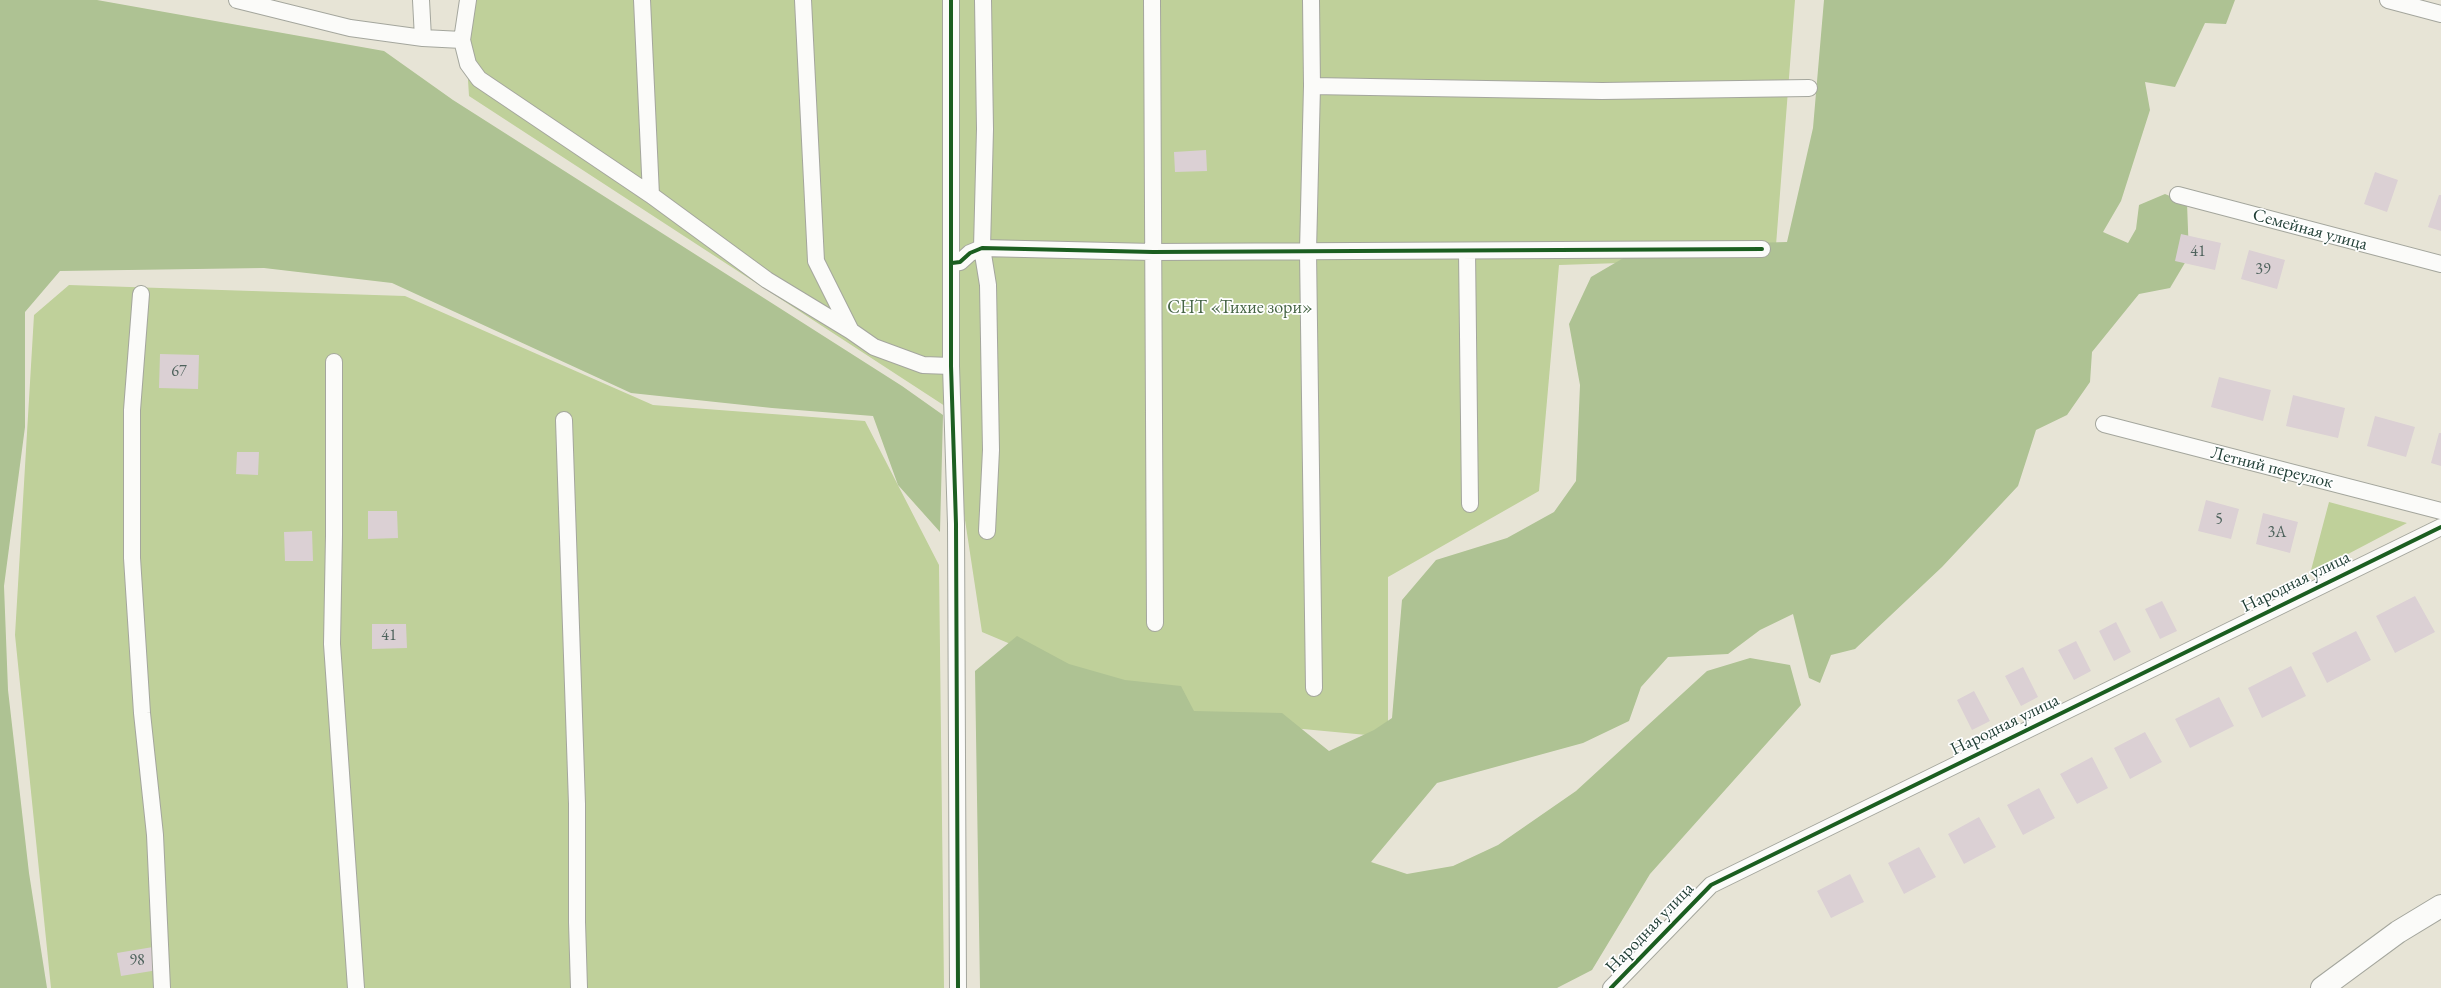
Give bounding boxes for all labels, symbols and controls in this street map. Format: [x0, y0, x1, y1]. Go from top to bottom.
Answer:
street label: Семейная улица [2250, 204, 2370, 256]
house number: 41 [2190, 242, 2206, 262]
house number: 39 [2255, 260, 2271, 280]
park label: СНТ «Тихие зори» [1167, 297, 1313, 319]
house number: 67 [171, 362, 187, 382]
street label: Летний переулок [2209, 442, 2335, 494]
house number: 5 [2215, 510, 2223, 530]
house number: 3А [2268, 523, 2286, 543]
street label: Народная улица [2238, 546, 2354, 618]
house number: 41 [381, 626, 397, 646]
street label: Народная улица [1947, 689, 2063, 761]
street label: Народная улица [1601, 878, 1699, 978]
house number: 98 [129, 951, 145, 971]

